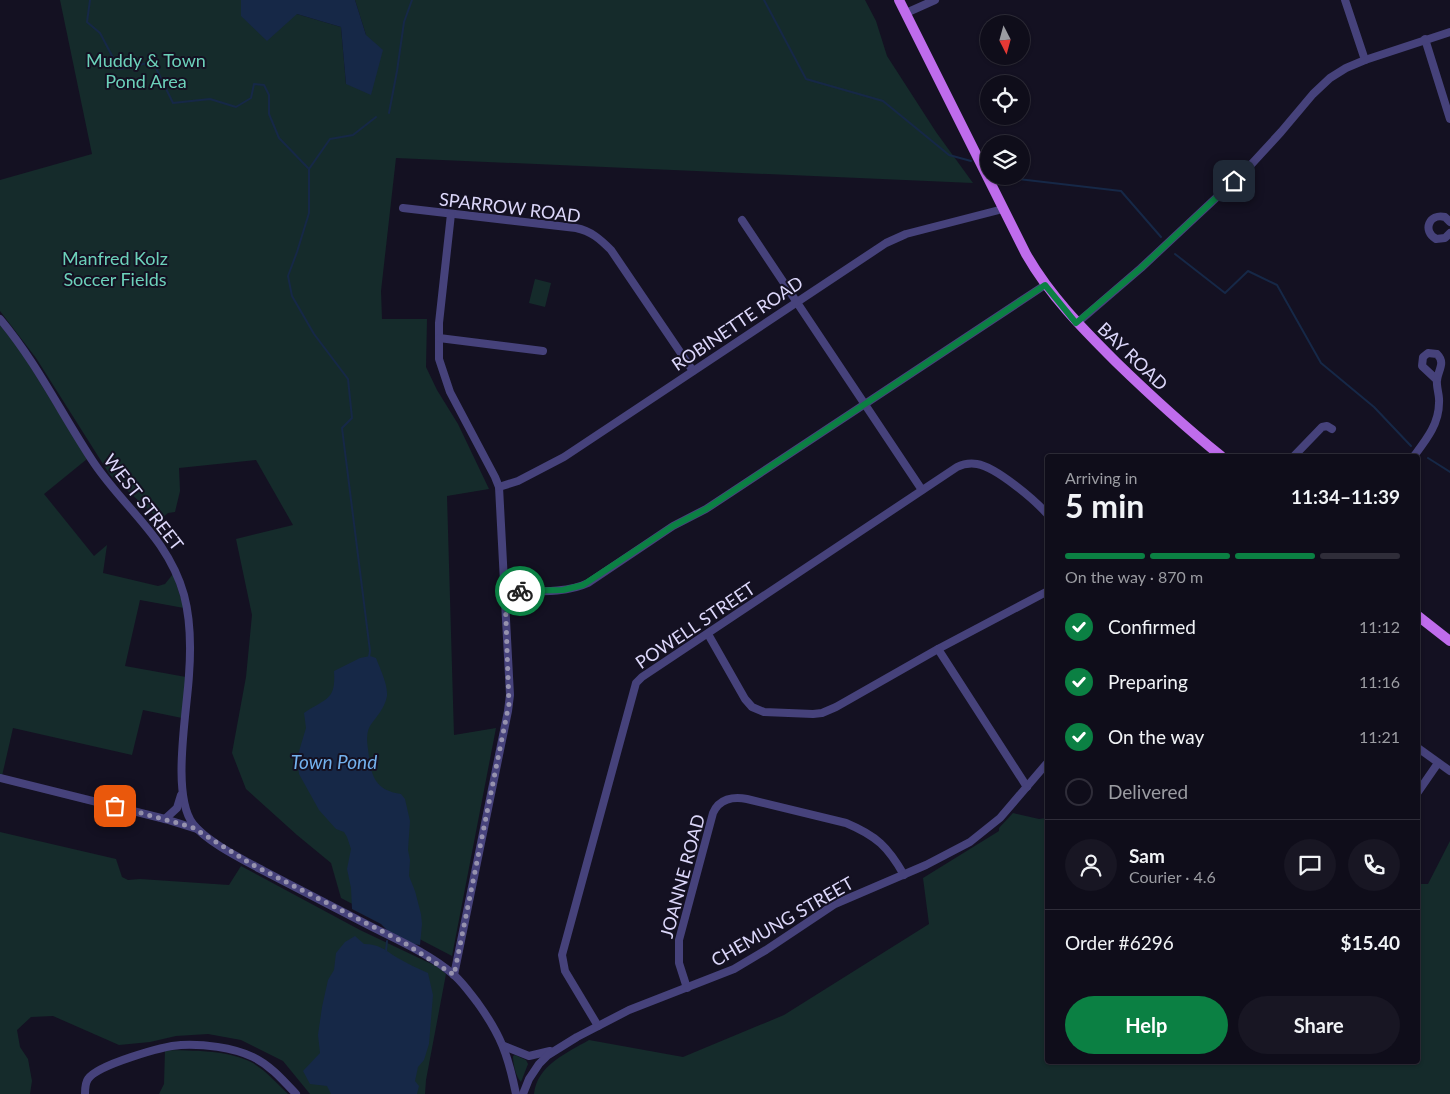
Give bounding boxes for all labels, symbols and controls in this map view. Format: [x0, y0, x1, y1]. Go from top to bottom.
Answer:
north arrow [980, 15, 1030, 65]
map controls [980, 15, 1030, 185]
park label: Muddy & Town Pond Area [86, 49, 206, 92]
button: locate [980, 75, 1030, 125]
button: layers [980, 135, 1030, 185]
pin [1213, 160, 1255, 202]
icon: home [1220, 167, 1248, 195]
street label: SPARROW ROAD [438, 187, 582, 227]
park label: Manfred Kolz Soccer Fields [62, 247, 168, 290]
street label: ROBINETTE ROAD [667, 271, 807, 375]
street label: BAY ROAD [1093, 317, 1173, 395]
street label: WEST STREET [99, 449, 189, 555]
text: Arriving in [1065, 468, 1138, 487]
text: 11:34–11:39 [1291, 485, 1400, 508]
text: 5 min [1065, 486, 1144, 525]
courier [495, 566, 545, 616]
text: On the way · 870 m [1065, 567, 1203, 586]
icon: bike [506, 577, 534, 605]
street label: POWELL STREET [631, 577, 759, 673]
icon: check [1065, 613, 1093, 641]
text: Confirmed [1108, 615, 1196, 638]
text: 11:12 [1359, 617, 1400, 636]
icon: check [1065, 668, 1093, 696]
text: Preparing [1108, 670, 1188, 693]
text: 11:16 [1359, 672, 1400, 691]
icon: check [1065, 723, 1093, 751]
text: On the way [1108, 725, 1204, 748]
text: 11:21 [1359, 727, 1400, 746]
water label: Town Pond [291, 750, 377, 773]
text: Delivered [1108, 780, 1188, 803]
pin [94, 785, 136, 827]
icon: bag [101, 792, 129, 820]
street label: JOANNE ROAD [655, 812, 709, 940]
button: person [1065, 839, 1117, 891]
button: chat [1284, 839, 1336, 891]
button: phone [1348, 839, 1400, 891]
text: Sam [1129, 844, 1165, 867]
text: Courier · 4.6 [1129, 867, 1216, 886]
street label: CHEMUNG STREET [707, 871, 857, 971]
text: Order #6296 [1065, 931, 1174, 954]
text: $15.40 [1340, 931, 1400, 954]
button: Help [1065, 996, 1228, 1054]
button: Share [1238, 996, 1400, 1054]

